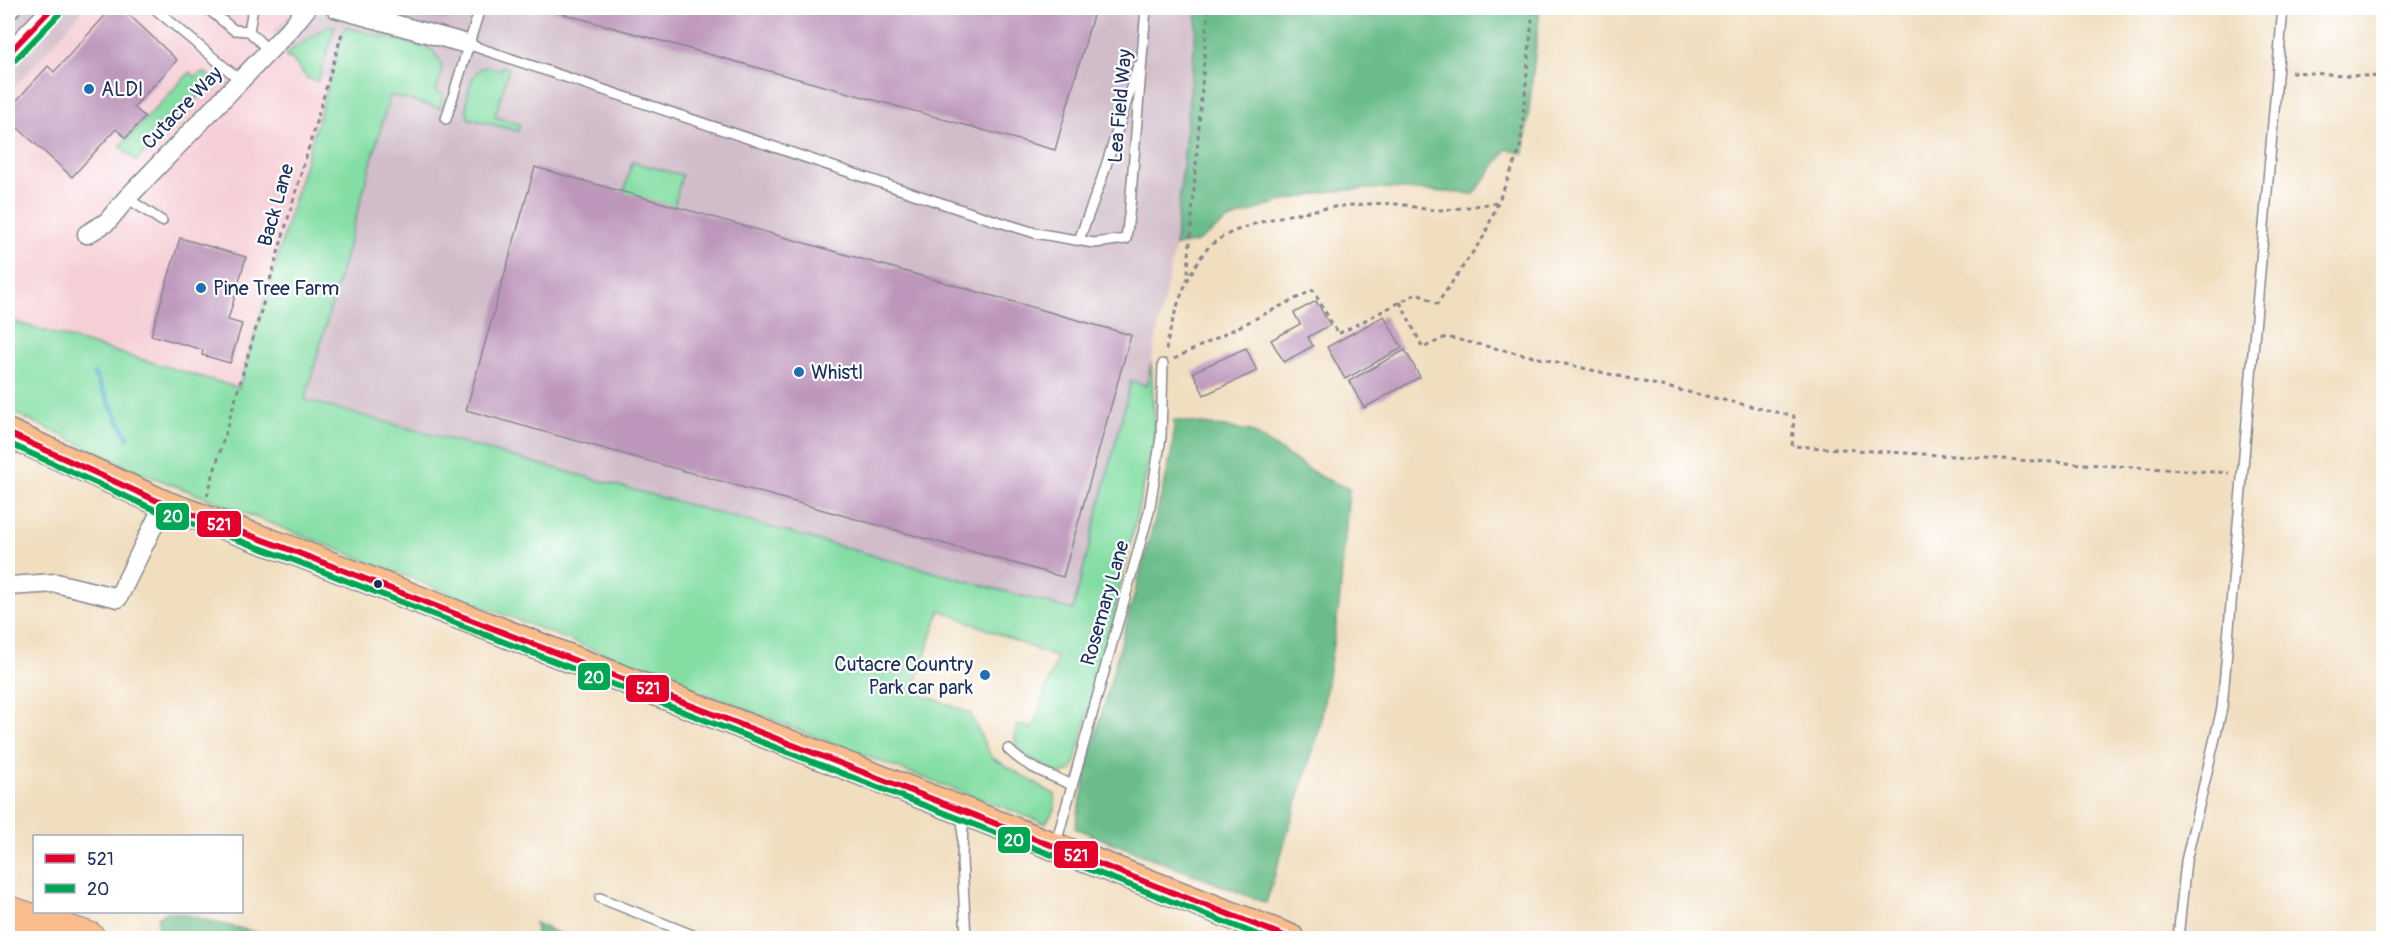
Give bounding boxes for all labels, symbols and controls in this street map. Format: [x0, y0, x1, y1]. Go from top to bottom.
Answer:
street label: Lea Field Way [1103, 48, 1137, 164]
street label: Cutacre Way [136, 61, 228, 155]
place label: ALDI [101, 77, 143, 102]
marker: ALDI [82, 82, 96, 96]
street label: Back Lane [252, 161, 300, 249]
place label: Pine Tree Farm [213, 276, 339, 301]
marker: Pine Tree Farm [194, 281, 208, 295]
place label: Whistl [811, 360, 863, 385]
marker: Whistl [792, 365, 806, 379]
line badge: 20 [155, 502, 190, 531]
text: 20 [163, 507, 183, 527]
line badge: 521 [196, 510, 242, 538]
text: 521 [207, 515, 231, 535]
street label: Rosemary Lane [1075, 537, 1135, 669]
unlabelled marker [372, 578, 384, 590]
place label: Cutacre Country Park car park [834, 652, 974, 700]
line badge: 20 [577, 662, 611, 691]
text: 20 [584, 668, 604, 688]
marker: Cutacre Country Park car park [978, 668, 992, 682]
line badge: 521 [625, 674, 670, 703]
text: 521 [636, 679, 660, 699]
line badge: 20 [997, 826, 1031, 854]
text: 20 [1004, 831, 1024, 851]
legend [33, 835, 243, 913]
line badge: 521 [1053, 840, 1099, 869]
text: 521 [1064, 846, 1088, 866]
text: 521 [87, 848, 114, 871]
text: 20 [87, 878, 109, 901]

